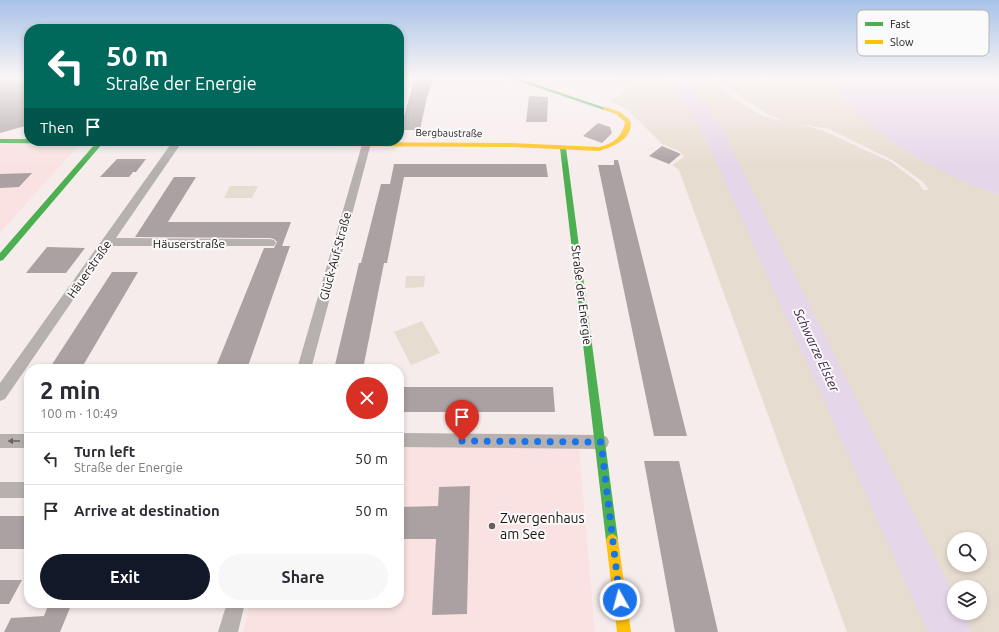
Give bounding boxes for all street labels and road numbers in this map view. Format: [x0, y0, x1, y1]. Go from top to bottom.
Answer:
street label: Bergbaustraße [415, 127, 483, 139]
street label: Glück-Auf-Straße [317, 210, 353, 302]
street label: Häuserstraße [153, 237, 225, 250]
street label: Häuerstraße [64, 238, 114, 300]
street label: Straße der Energie [569, 244, 595, 346]

